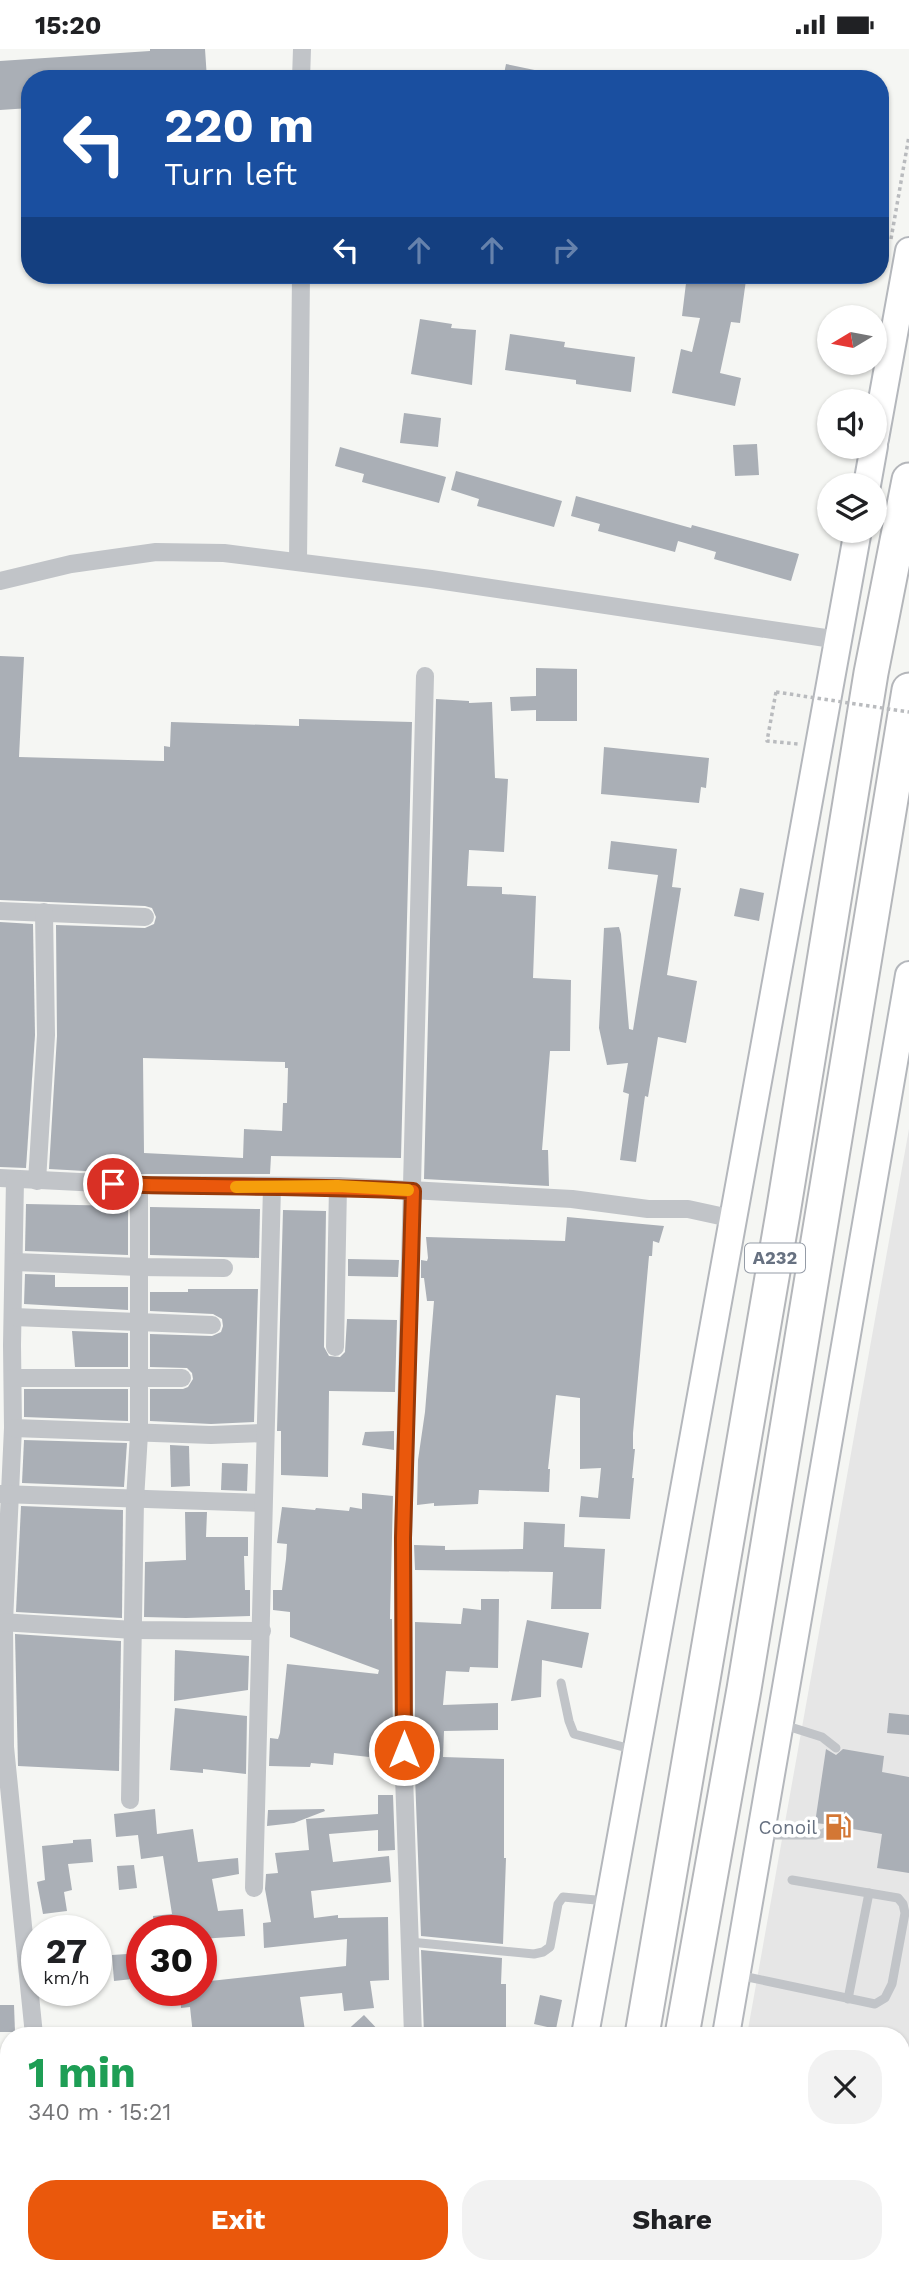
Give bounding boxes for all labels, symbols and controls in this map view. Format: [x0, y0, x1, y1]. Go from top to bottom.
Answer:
text: 15:20 [35, 10, 101, 40]
text: 220 m [164, 96, 314, 154]
icon: left [49, 98, 140, 189]
text: Turn left [164, 155, 297, 193]
icon: left [327, 231, 365, 269]
icon: ahead [400, 231, 438, 269]
icon: ahead [473, 231, 511, 269]
icon: right [546, 231, 584, 269]
north arrow [817, 305, 887, 375]
map controls [817, 305, 887, 543]
button: sound [817, 389, 887, 459]
button: layers [817, 473, 887, 543]
pin [83, 1154, 143, 1214]
icon: arrive [94, 1165, 132, 1203]
road number: A232 [745, 1243, 805, 1273]
position arrow [367, 1713, 441, 1787]
fuel station icon: Conoil [823, 1812, 853, 1842]
place label: Conoil [759, 1816, 817, 1839]
speed limit sign: 30 [126, 1915, 217, 2006]
text: 27 [46, 1930, 87, 1972]
text: km/h [43, 1967, 90, 1988]
text: 1 min [28, 2048, 136, 2097]
button: close [808, 2050, 882, 2124]
text: 340 m · 15:21 [28, 2099, 172, 2126]
button: Exit [28, 2180, 448, 2260]
button: Share [462, 2180, 882, 2260]

